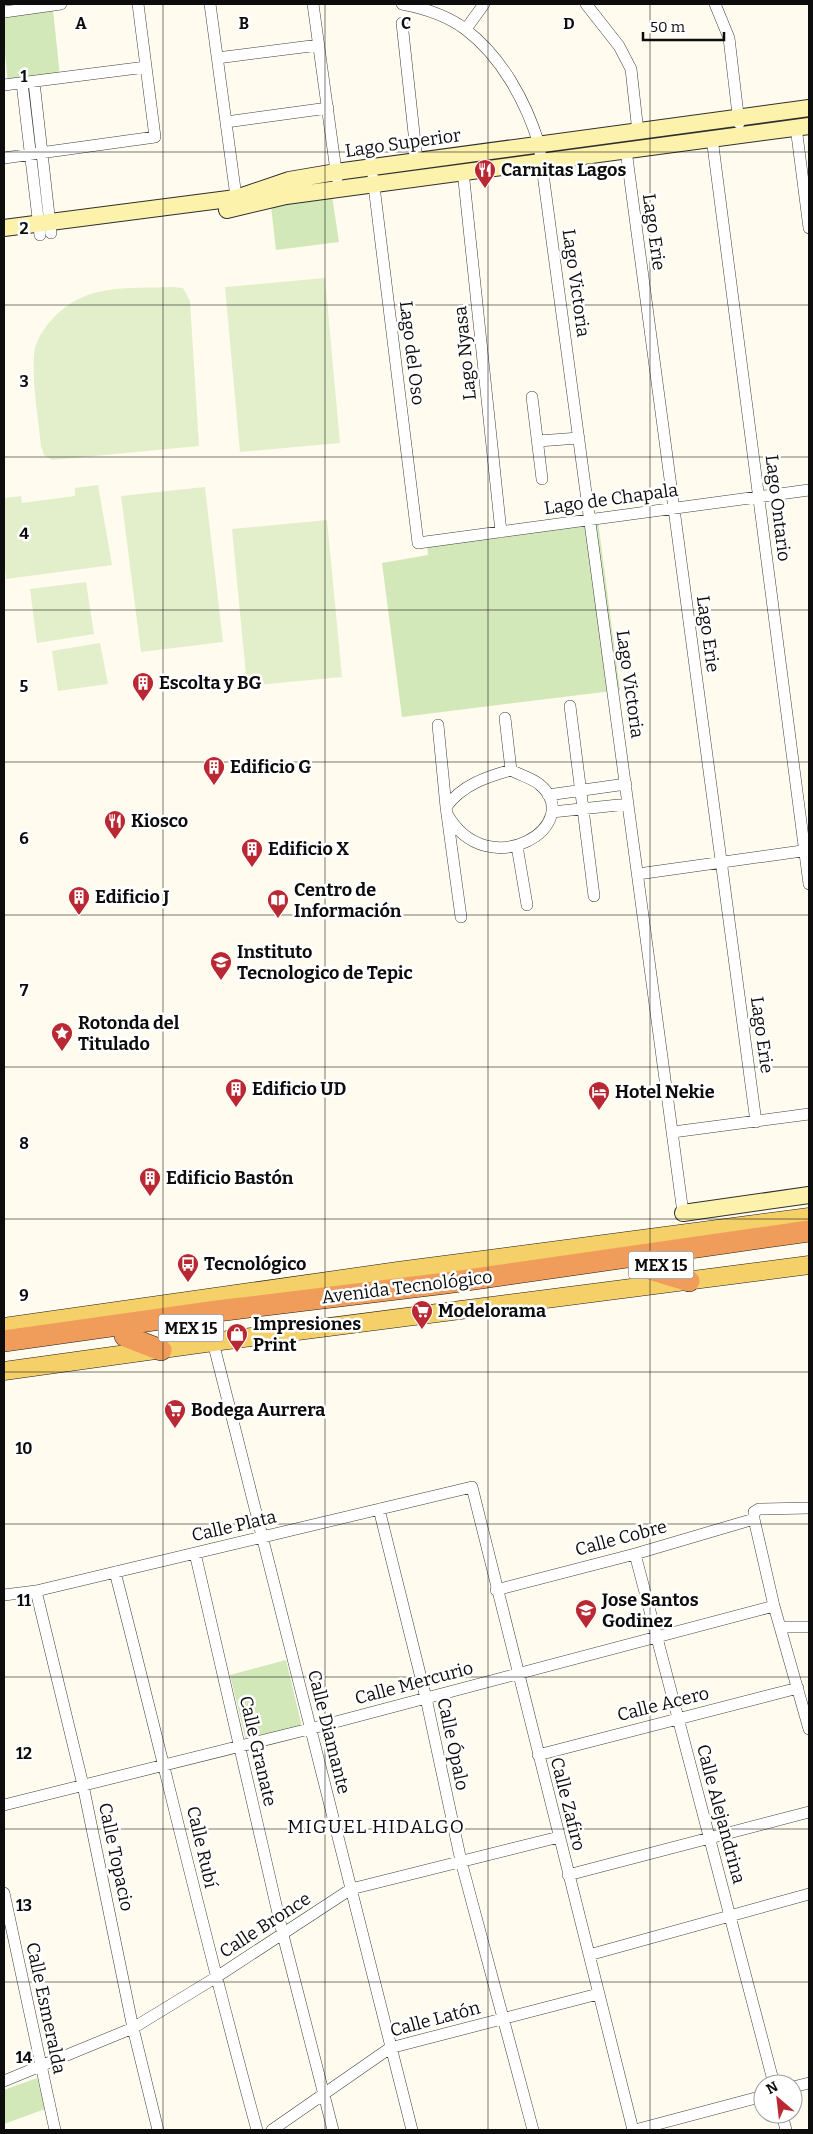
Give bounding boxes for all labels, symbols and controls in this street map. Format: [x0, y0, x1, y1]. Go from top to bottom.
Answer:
scale bar [643, 10, 724, 42]
text: A [75, 14, 87, 33]
text: B [239, 14, 249, 33]
text: C [401, 14, 411, 33]
text: D [563, 14, 575, 33]
text: 50 m [650, 18, 686, 36]
text: 1 [21, 67, 28, 86]
street label: Lago Superior [344, 124, 462, 162]
restaurant icon: Carnitas Lagos [473, 158, 497, 189]
place label: Carnitas Lagos [501, 159, 626, 181]
street label: Lago Erie [638, 192, 670, 272]
text: 2 [19, 219, 29, 238]
street label: Lago Victoria [558, 228, 594, 338]
street label: Lago del Oso [395, 300, 429, 406]
street label: Lago Nyasa [449, 305, 481, 401]
text: 3 [19, 372, 29, 391]
street label: Lago Ontario [761, 453, 795, 563]
street label: Lago de Chapala [543, 479, 679, 519]
text: 4 [19, 524, 29, 543]
street label: Lago Erie [692, 594, 724, 674]
street label: Lago Victoria [612, 629, 648, 739]
building icon: Escolta y BG [131, 671, 155, 702]
place label: Escolta y BG [159, 672, 261, 694]
text: 5 [20, 677, 29, 696]
building icon: Edificio G [202, 755, 226, 786]
place label: Edificio G [230, 756, 311, 778]
restaurant icon: Kiosco [103, 809, 127, 840]
place label: Kiosco [131, 810, 188, 832]
text: 6 [19, 829, 29, 848]
building icon: Edificio X [240, 837, 264, 868]
place label: Edificio X [268, 838, 349, 860]
place label: Centro de Información [294, 879, 402, 922]
building icon: Edificio J [67, 885, 91, 916]
place label: Edificio J [95, 886, 169, 908]
library icon: Centro de Información [266, 888, 290, 919]
place label: Instituto Tecnologico de Tepic [237, 941, 413, 984]
school or university icon: Instituto Tecnologico de Tepic [209, 950, 233, 981]
text: 7 [20, 981, 29, 1000]
street label: Lago Erie [746, 995, 778, 1075]
place label: Rotonda del Titulado [78, 1012, 180, 1055]
place icon: Rotonda del Titulado [50, 1021, 74, 1052]
building icon: Edificio UD [224, 1077, 248, 1108]
place label: Edificio UD [252, 1078, 346, 1100]
hotel icon: Hotel Nekie [587, 1080, 611, 1111]
place label: Hotel Nekie [615, 1081, 715, 1103]
text: 8 [19, 1134, 29, 1153]
building icon: Edificio Bastón [138, 1166, 162, 1197]
place label: Edificio Bastón [166, 1167, 294, 1189]
bus stop icon: Tecnológico [176, 1252, 200, 1283]
road number: MEX 15 [628, 1252, 694, 1278]
place label: Tecnológico [204, 1253, 307, 1275]
street label: Avenida Tecnológico [320, 1266, 494, 1308]
text: 9 [19, 1286, 29, 1305]
supermarket icon: Modelorama [410, 1299, 434, 1330]
place label: Modelorama [438, 1300, 546, 1322]
place label: Impresiones Print [253, 1313, 361, 1356]
road number: MEX 15 [158, 1315, 224, 1342]
shop icon: Impresiones Print [225, 1322, 249, 1353]
supermarket icon: Bodega Aurrera [163, 1398, 187, 1429]
place label: Bodega Aurrera [191, 1399, 325, 1421]
text: 10 [15, 1439, 33, 1458]
street label: Calle Plata [189, 1506, 279, 1546]
street label: Calle Cobre [573, 1515, 669, 1561]
place label: Jose Santos Godinez [601, 1589, 699, 1632]
text: 11 [17, 1591, 31, 1610]
school or university icon: Jose Santos Godinez [574, 1598, 598, 1629]
street label: Calle Mercurio [352, 1657, 476, 1709]
street label: Calle Diamante [303, 1668, 355, 1796]
street label: Calle Acero [615, 1682, 711, 1726]
street label: Calle Granate [235, 1694, 281, 1808]
street label: Calle Ópalo [432, 1696, 474, 1792]
street label: Calle Alejandrina [692, 1742, 750, 1886]
text: 12 [16, 1744, 32, 1763]
street label: Calle Zafiro [546, 1755, 590, 1853]
street label: Calle Topacio [94, 1801, 138, 1913]
street label: Calle Rubí [182, 1804, 222, 1891]
district label: MIGUEL HIDALGO [287, 1815, 465, 1838]
street label: Calle Bronce [215, 1887, 315, 1963]
text: 13 [16, 1896, 32, 1915]
street label: Calle Esmeralda [21, 1940, 71, 2076]
street label: Calle Latón [387, 1996, 483, 2042]
text: 14 [16, 2048, 33, 2067]
north arrow [753, 2074, 803, 2124]
text: N [763, 2078, 781, 2098]

